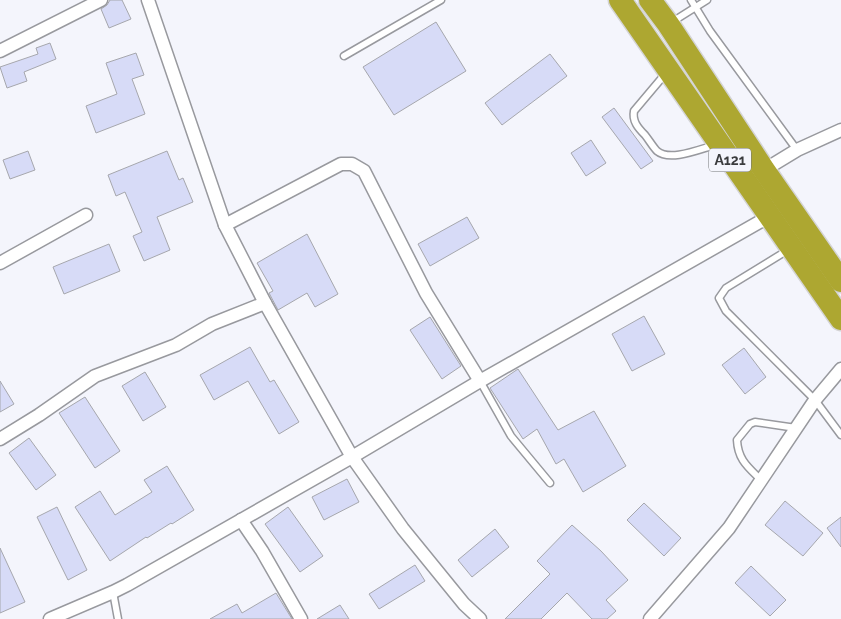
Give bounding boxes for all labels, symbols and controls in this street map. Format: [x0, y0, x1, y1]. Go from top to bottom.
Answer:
road number: A121 [709, 148, 751, 172]

